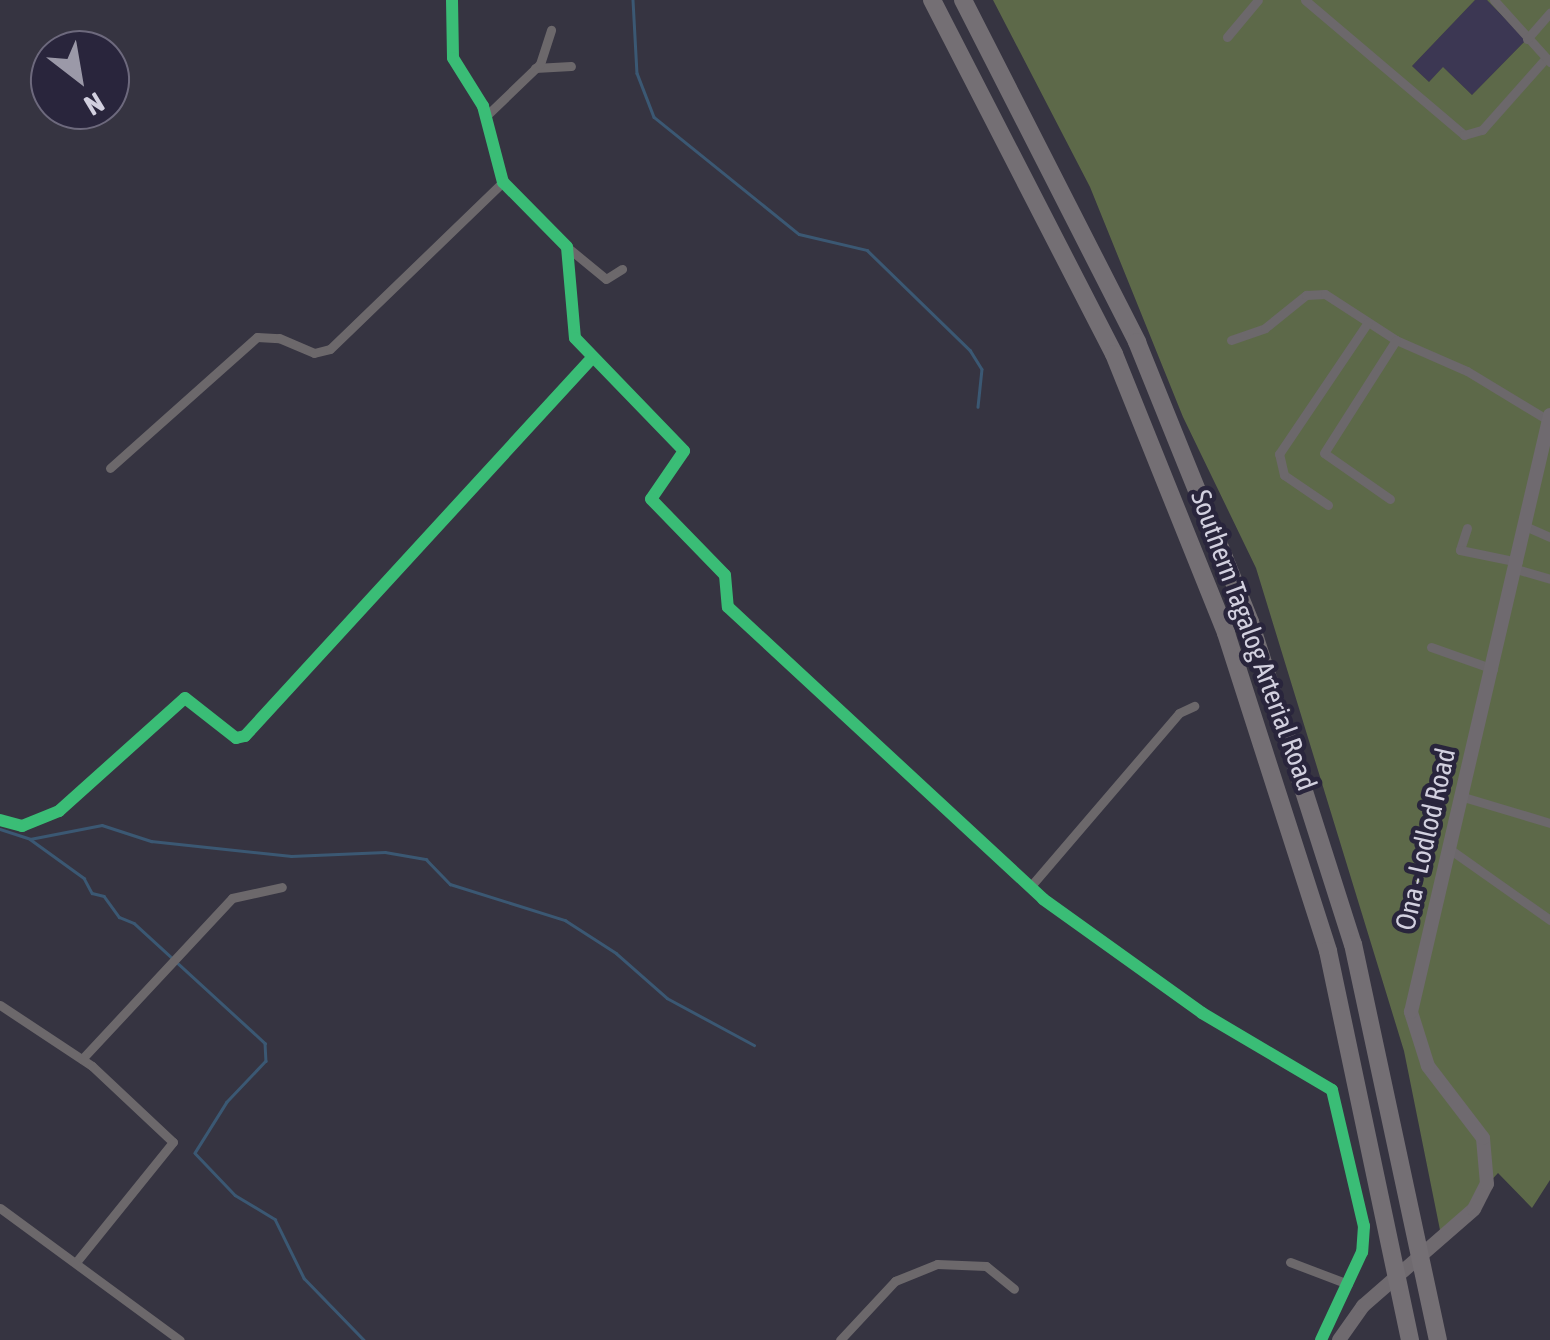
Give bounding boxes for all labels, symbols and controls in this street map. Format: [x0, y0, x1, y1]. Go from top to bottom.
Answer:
north arrow [30, 30, 130, 130]
text: N [79, 86, 110, 122]
street label: Southern Tagalog Arterial Road [1184, 485, 1324, 795]
street label: Ona - Lodlod Road [1388, 745, 1462, 933]

